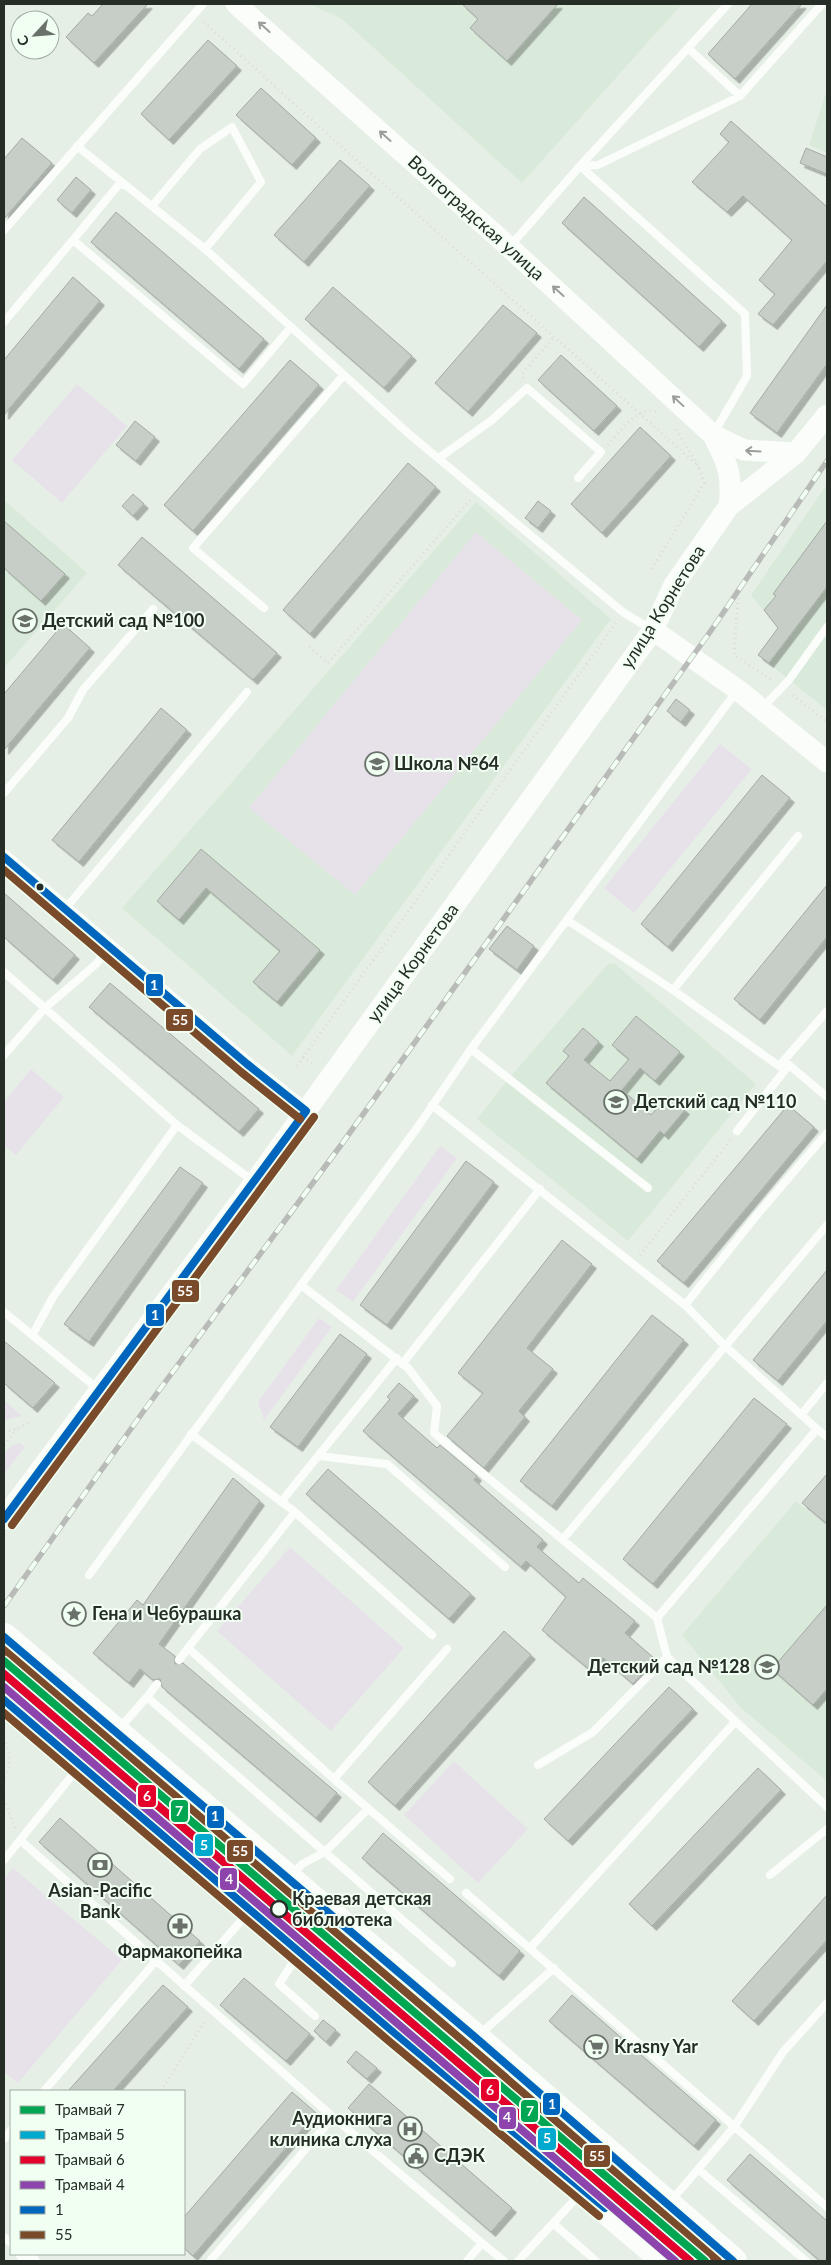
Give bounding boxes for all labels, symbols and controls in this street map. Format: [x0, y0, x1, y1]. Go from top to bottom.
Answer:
north arrow [10, 10, 60, 60]
one-way arrow [257, 22, 270, 33]
text: С [13, 32, 33, 49]
one-way arrow [379, 131, 392, 142]
street label: Волгоградская улица [404, 150, 549, 284]
one-way arrow [551, 285, 564, 297]
one-way arrow [672, 395, 684, 407]
one-way arrow [745, 446, 761, 455]
street label: улица Корнетова [615, 541, 709, 672]
school or university icon: Детский сад №100 [12, 608, 38, 634]
place label: Детский сад №100 [42, 609, 205, 631]
school or university icon: Школа №64 [364, 751, 390, 777]
place label: Школа №64 [394, 752, 499, 774]
unlabelled marker [35, 882, 45, 892]
street label: улица Корнетова [362, 899, 463, 1026]
line badge: 1 [145, 973, 164, 997]
text: 1 [150, 976, 158, 993]
line badge: 55 [165, 1008, 194, 1032]
text: 55 [172, 1011, 188, 1028]
school or university icon: Детский сад №110 [603, 1089, 629, 1115]
place label: Детский сад №110 [634, 1090, 797, 1112]
line badge: 55 [171, 1279, 200, 1303]
text: 55 [177, 1282, 193, 1299]
line badge: 1 [145, 1303, 165, 1327]
text: 1 [151, 1306, 159, 1323]
place icon: Гена и Чебурашка [61, 1601, 87, 1627]
place label: Гена и Чебурашка [92, 1602, 241, 1624]
school or university icon: Детский сад №128 [754, 1654, 780, 1680]
place label: Детский сад №128 [587, 1655, 750, 1677]
line badge: 6 [137, 1784, 157, 1808]
text: 6 [143, 1787, 151, 1804]
line badge: 7 [170, 1799, 189, 1823]
text: 7 [175, 1802, 183, 1819]
line badge: 1 [206, 1805, 225, 1829]
text: 1 [211, 1807, 219, 1824]
line badge: 5 [194, 1833, 214, 1857]
text: 5 [200, 1836, 208, 1853]
line badge: 55 [226, 1839, 254, 1863]
text: 55 [232, 1842, 248, 1859]
bank icon: Asian-Pacific Bank [87, 1852, 113, 1878]
line badge: 4 [219, 1867, 238, 1891]
text: 4 [225, 1870, 233, 1887]
place label: Asian-Pacific Bank [47, 1879, 152, 1922]
place label: Краевая детская библиотека [292, 1887, 432, 1930]
marker: Краевая детская библиотека [270, 1900, 288, 1918]
pharmacy icon: Фармакопейка [167, 1913, 193, 1939]
place label: Фармакопейка [118, 1940, 242, 1962]
supermarket icon: Krasny Yar [583, 2034, 609, 2060]
place label: Krasny Yar [614, 2035, 698, 2057]
line badge: 6 [480, 2078, 500, 2102]
text: 6 [486, 2081, 494, 2098]
legend [10, 2090, 185, 2255]
line badge: 1 [542, 2092, 561, 2116]
text: 1 [548, 2095, 556, 2112]
line badge: 7 [520, 2099, 539, 2123]
text: Трамвай 7 [55, 2100, 125, 2118]
text: 7 [526, 2102, 534, 2119]
line badge: 4 [498, 2106, 517, 2130]
place label: Аудиокнига клиника слуха [269, 2107, 392, 2150]
text: 4 [503, 2108, 511, 2125]
hospital icon: Аудиокнига клиника слуха [397, 2116, 423, 2142]
text: Трамвай 5 [55, 2125, 125, 2143]
line badge: 5 [537, 2127, 557, 2151]
text: 5 [543, 2129, 551, 2146]
public building icon: СДЭК [403, 2143, 429, 2169]
place label: СДЭК [434, 2144, 485, 2166]
line badge: 55 [583, 2144, 611, 2168]
text: 55 [589, 2147, 605, 2164]
text: Трамвай 6 [55, 2150, 125, 2168]
text: Трамвай 4 [55, 2175, 125, 2193]
text: 1 [55, 2200, 64, 2218]
text: 55 [55, 2225, 72, 2243]

